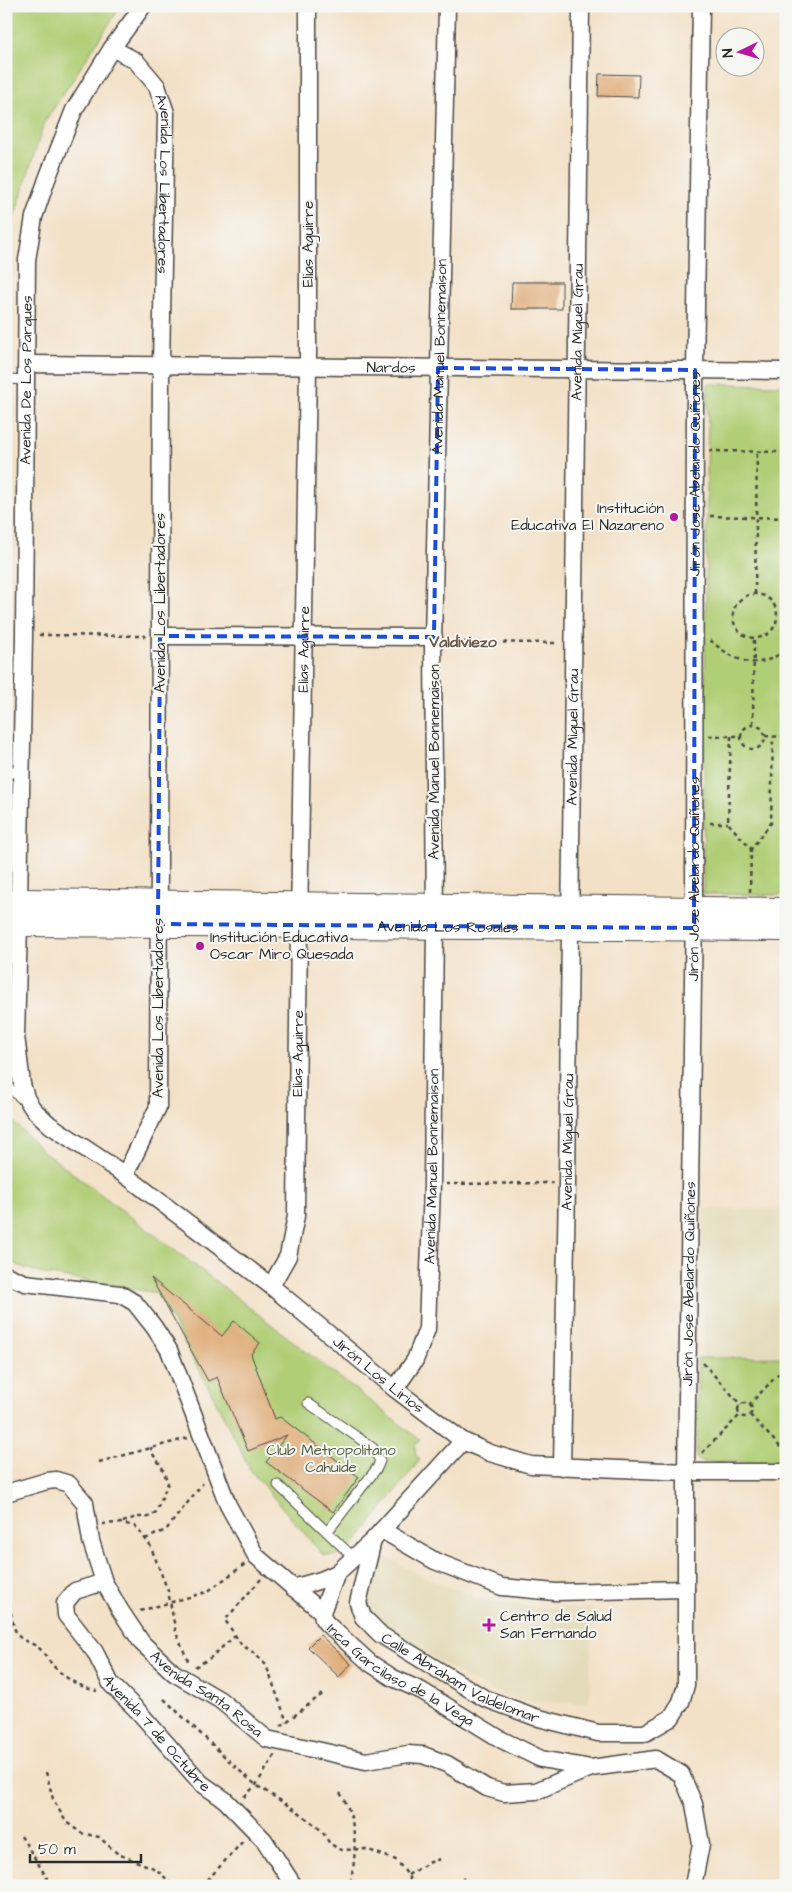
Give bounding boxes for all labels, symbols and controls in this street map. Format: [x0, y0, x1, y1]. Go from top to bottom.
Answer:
north arrow [714, 28, 764, 78]
text: N [718, 48, 738, 58]
street label: Avenida Los Libertadores [150, 91, 177, 274]
street label: Elias Aguirre [298, 201, 320, 287]
street label: Avenida Manuel Bonnemaison [427, 258, 452, 455]
street label: Avenida Miguel Grau [566, 263, 589, 401]
street label: Avenida De Los Parques [15, 295, 37, 465]
street label: Nardos [366, 357, 416, 378]
street label: Jirón Jose Abelardo Quiñones [684, 371, 705, 576]
place label: Institución Educativa El Nazareno [511, 498, 665, 536]
marker: Institución Educativa El Nazareno [668, 511, 680, 523]
street label: Avenida Los Libertadores [150, 512, 171, 693]
street label: Elias Aguirre [292, 606, 315, 693]
district label: Valdiviezo [428, 631, 498, 653]
street label: Avenida Manuel Bonnemaison [424, 664, 445, 860]
street label: Avenida Miguel Grau [561, 668, 584, 806]
street label: Jirón Jose Abelardo Quiñones [682, 776, 705, 981]
street label: Avenida Los Rosales [377, 916, 519, 938]
street label: Avenida Los Libertadores [148, 917, 169, 1098]
place label: Institución Educativa Oscar Miro Quesada [210, 927, 354, 965]
marker: Institución Educativa Oscar Miro Quesada [194, 940, 206, 952]
street label: Elias Aguirre [287, 1010, 309, 1097]
street label: Avenida Manuel Bonnemaison [419, 1068, 444, 1265]
street label: Avenida Miguel Grau [556, 1073, 579, 1211]
street label: Jirón Jose Abelardo Quiñones [677, 1181, 701, 1386]
street label: Jirón Los Lirios [328, 1331, 429, 1418]
park label: Club Metropolitano Cahuide [266, 1440, 396, 1478]
place label: Centro de Salud San Fernando [500, 1606, 612, 1644]
street label: Inca Garcilaso de la Vega [322, 1618, 479, 1731]
marker: Centro de Salud San Fernando [482, 1618, 496, 1632]
street label: Calle Abraham Valdelomar [377, 1627, 542, 1728]
street label: Avenida Santa Rosa [146, 1645, 268, 1742]
street label: Avenida 7 de Octubre [98, 1671, 215, 1797]
scale bar [30, 1832, 141, 1864]
text: 50 m [38, 1839, 76, 1860]

